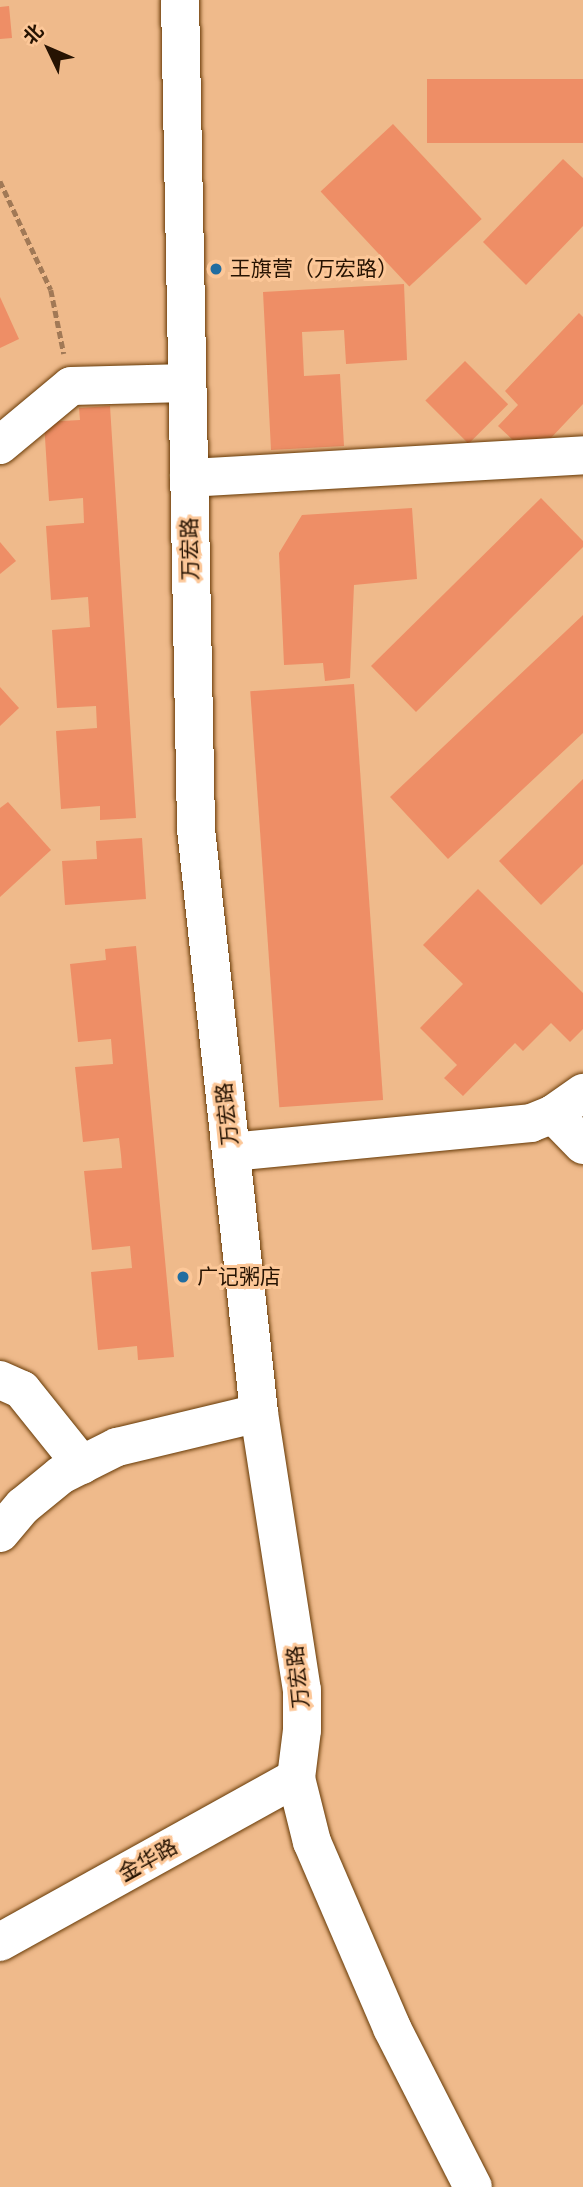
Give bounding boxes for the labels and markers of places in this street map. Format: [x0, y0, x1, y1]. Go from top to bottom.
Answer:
place label: 王旗营（万宏路） [230, 256, 398, 282]
marker: 王旗营（万宏路） [208, 261, 224, 277]
place label: 广记粥店 [197, 1264, 281, 1290]
marker: 广记粥店 [175, 1269, 191, 1285]

